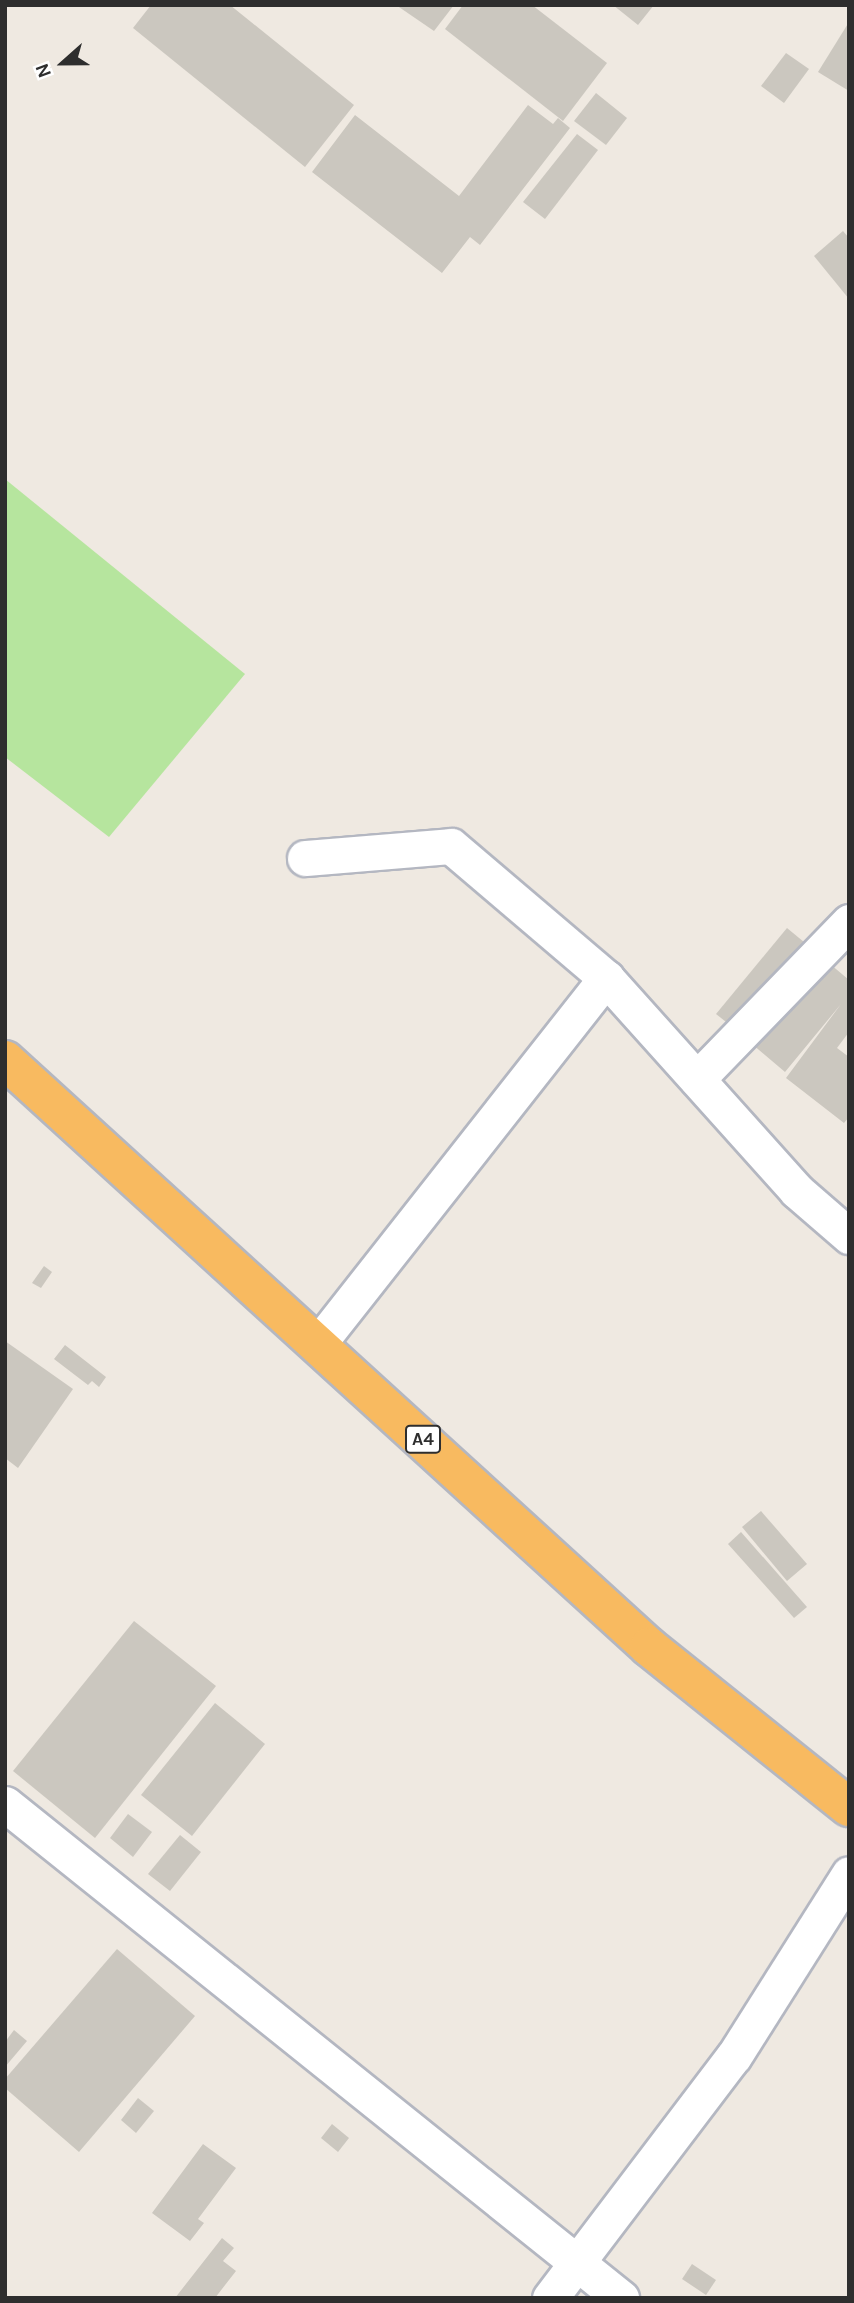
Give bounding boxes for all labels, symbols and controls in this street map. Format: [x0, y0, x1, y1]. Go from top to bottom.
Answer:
north arrow [28, 28, 98, 98]
text: N [31, 60, 56, 81]
road number: A4 [404, 1424, 442, 1454]

